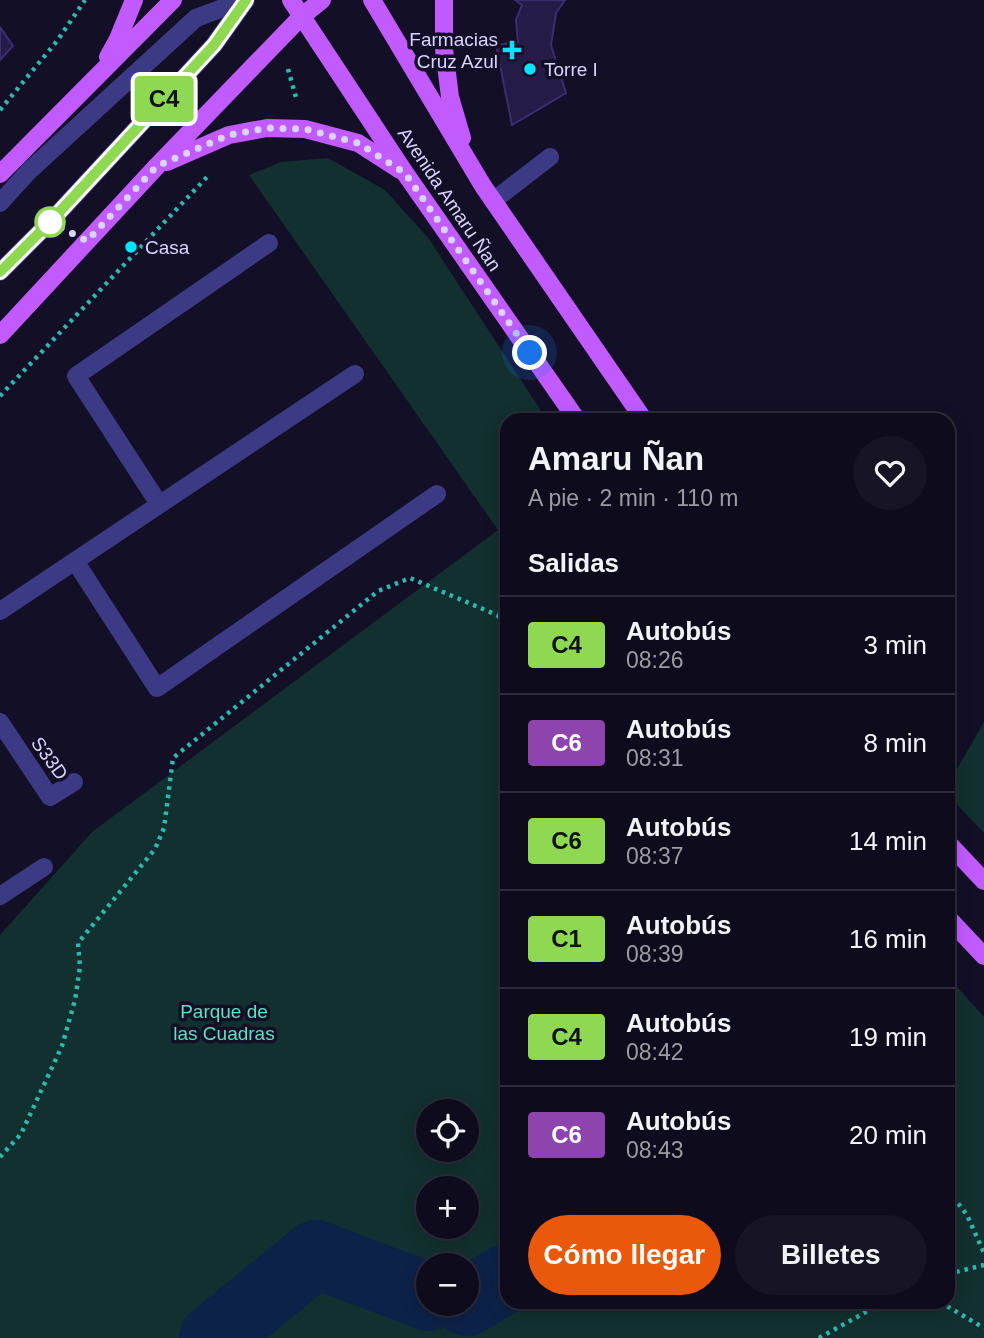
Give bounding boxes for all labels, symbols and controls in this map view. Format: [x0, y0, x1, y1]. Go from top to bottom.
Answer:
place label: Farmacias Cruz Azul [409, 29, 498, 72]
marker: Farmacias Cruz Azul [504, 42, 520, 58]
place label: Torre I [544, 59, 598, 80]
marker: Torre I [522, 61, 538, 77]
line badge: C4 [132, 76, 196, 122]
text: C4 [149, 85, 179, 112]
street label: Avenida Amaru Ñan [394, 123, 505, 275]
unlabelled marker [35, 207, 65, 237]
place label: Casa [145, 237, 190, 258]
marker: Casa [123, 239, 139, 255]
your location [512, 335, 547, 370]
button: heart [853, 436, 927, 510]
text: Amaru Ñan [528, 440, 704, 477]
text: A pie · 2 min · 110 m [528, 485, 739, 511]
text: Salidas [528, 548, 619, 578]
text: Autobús [626, 616, 731, 646]
text: 3 min [863, 630, 927, 660]
text: C4 [551, 631, 582, 658]
text: 08:26 [626, 647, 684, 673]
text: Autobús [626, 714, 731, 744]
text: 8 min [863, 728, 927, 758]
text: C6 [551, 729, 582, 756]
street label: S33D [27, 733, 72, 784]
text: 08:31 [626, 745, 684, 771]
text: Autobús [626, 812, 731, 842]
text: 14 min [849, 826, 927, 856]
text: C6 [551, 827, 582, 854]
text: 08:37 [626, 843, 684, 869]
text: Autobús [626, 910, 731, 940]
text: 16 min [849, 924, 927, 954]
text: C1 [551, 925, 582, 952]
text: 08:39 [626, 941, 684, 967]
park label: Parque de las Cuadras [173, 1001, 275, 1044]
text: Autobús [626, 1008, 731, 1038]
text: 19 min [849, 1022, 927, 1052]
text: C4 [551, 1023, 582, 1050]
text: 08:42 [626, 1039, 684, 1065]
map controls [416, 1099, 479, 1316]
button: locate [416, 1099, 479, 1162]
text: Autobús [626, 1106, 731, 1136]
text: 20 min [849, 1120, 927, 1150]
text: C6 [551, 1121, 582, 1148]
text: 08:43 [626, 1137, 684, 1163]
button: + [416, 1176, 479, 1239]
button: Cómo llegar [528, 1215, 721, 1295]
button: Billetes [735, 1215, 927, 1295]
button: − [416, 1253, 479, 1316]

